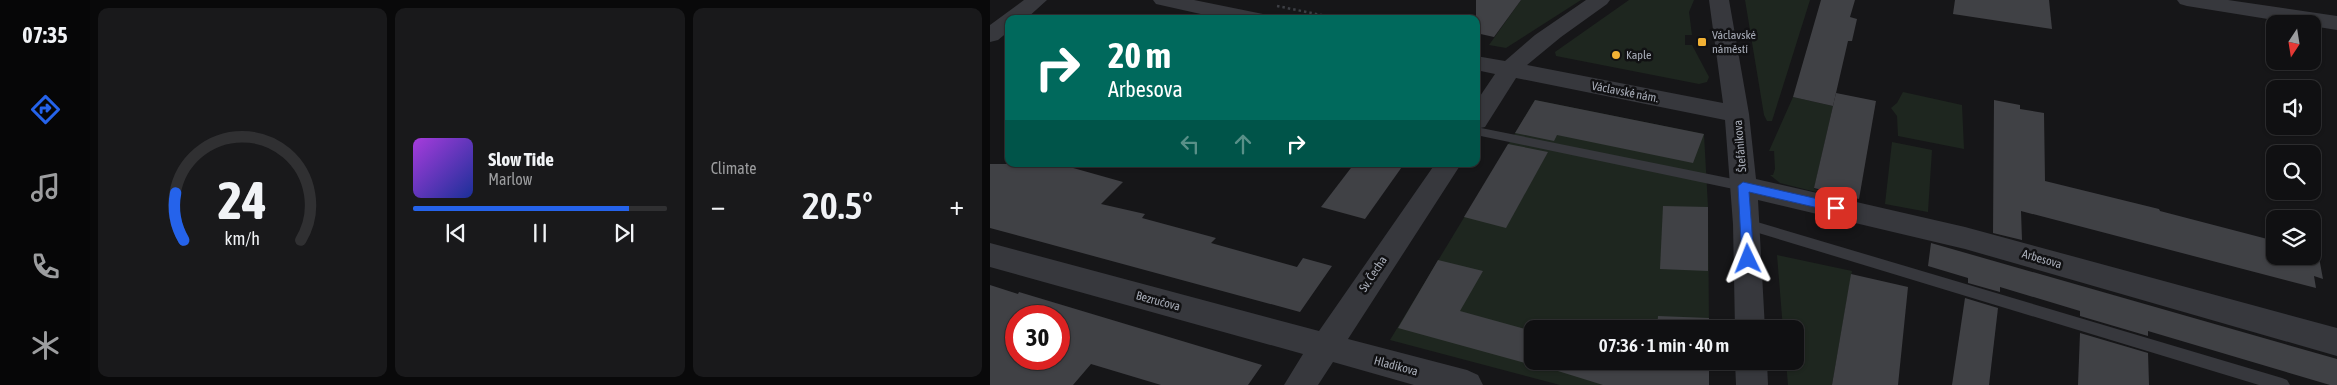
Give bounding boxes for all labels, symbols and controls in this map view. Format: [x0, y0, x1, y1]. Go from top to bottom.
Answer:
north arrow [2266, 15, 2321, 70]
map controls [2266, 15, 2321, 265]
text: 07:35 [22, 22, 68, 48]
place label: Václavské náměstí [1712, 28, 1756, 56]
icon: right [1025, 35, 1090, 100]
text: 20 m [1108, 35, 1171, 75]
marker: Václavské náměstí [1696, 36, 1708, 48]
place label: Kaple [1626, 48, 1651, 62]
marker: Kaple [1610, 49, 1622, 61]
text: Arbesova [1108, 76, 1183, 102]
street label: Václavské nám. [1590, 79, 1660, 105]
button: sound [2266, 80, 2321, 135]
icon: directions [28, 92, 63, 127]
street label: Štefánikova [1731, 119, 1749, 173]
icon: left [1176, 130, 1204, 158]
icon: ahead [1229, 130, 1257, 158]
icon: right [1282, 130, 1310, 158]
button: search [2266, 145, 2321, 200]
text: Slow Tide [488, 148, 554, 170]
text: Climate [711, 159, 756, 177]
icon: music [28, 170, 63, 205]
text: 24 [218, 170, 267, 230]
text: Marlow [488, 170, 532, 188]
text: 20.5° [802, 184, 873, 227]
pin [1815, 187, 1857, 229]
text: − [711, 189, 725, 221]
text: + [949, 189, 964, 221]
icon: arrive [1822, 194, 1850, 222]
button: layers [2266, 210, 2321, 265]
icon: previous [442, 219, 470, 247]
icon: pause [526, 219, 554, 247]
icon: next [610, 219, 638, 247]
text: km/h [225, 228, 260, 249]
position arrow [1721, 232, 1773, 284]
street label: Arbesova [2020, 247, 2064, 271]
icon: phone [28, 249, 63, 284]
street label: Sv. Čecha [1356, 254, 1390, 294]
street label: Bezručova [1134, 288, 1182, 314]
speed limit sign: 30 [1005, 305, 1070, 370]
icon: climate [28, 328, 63, 363]
text: 07:36 · 1 min · 40 m [1599, 334, 1729, 356]
street label: Hladíkova [1372, 353, 1420, 379]

